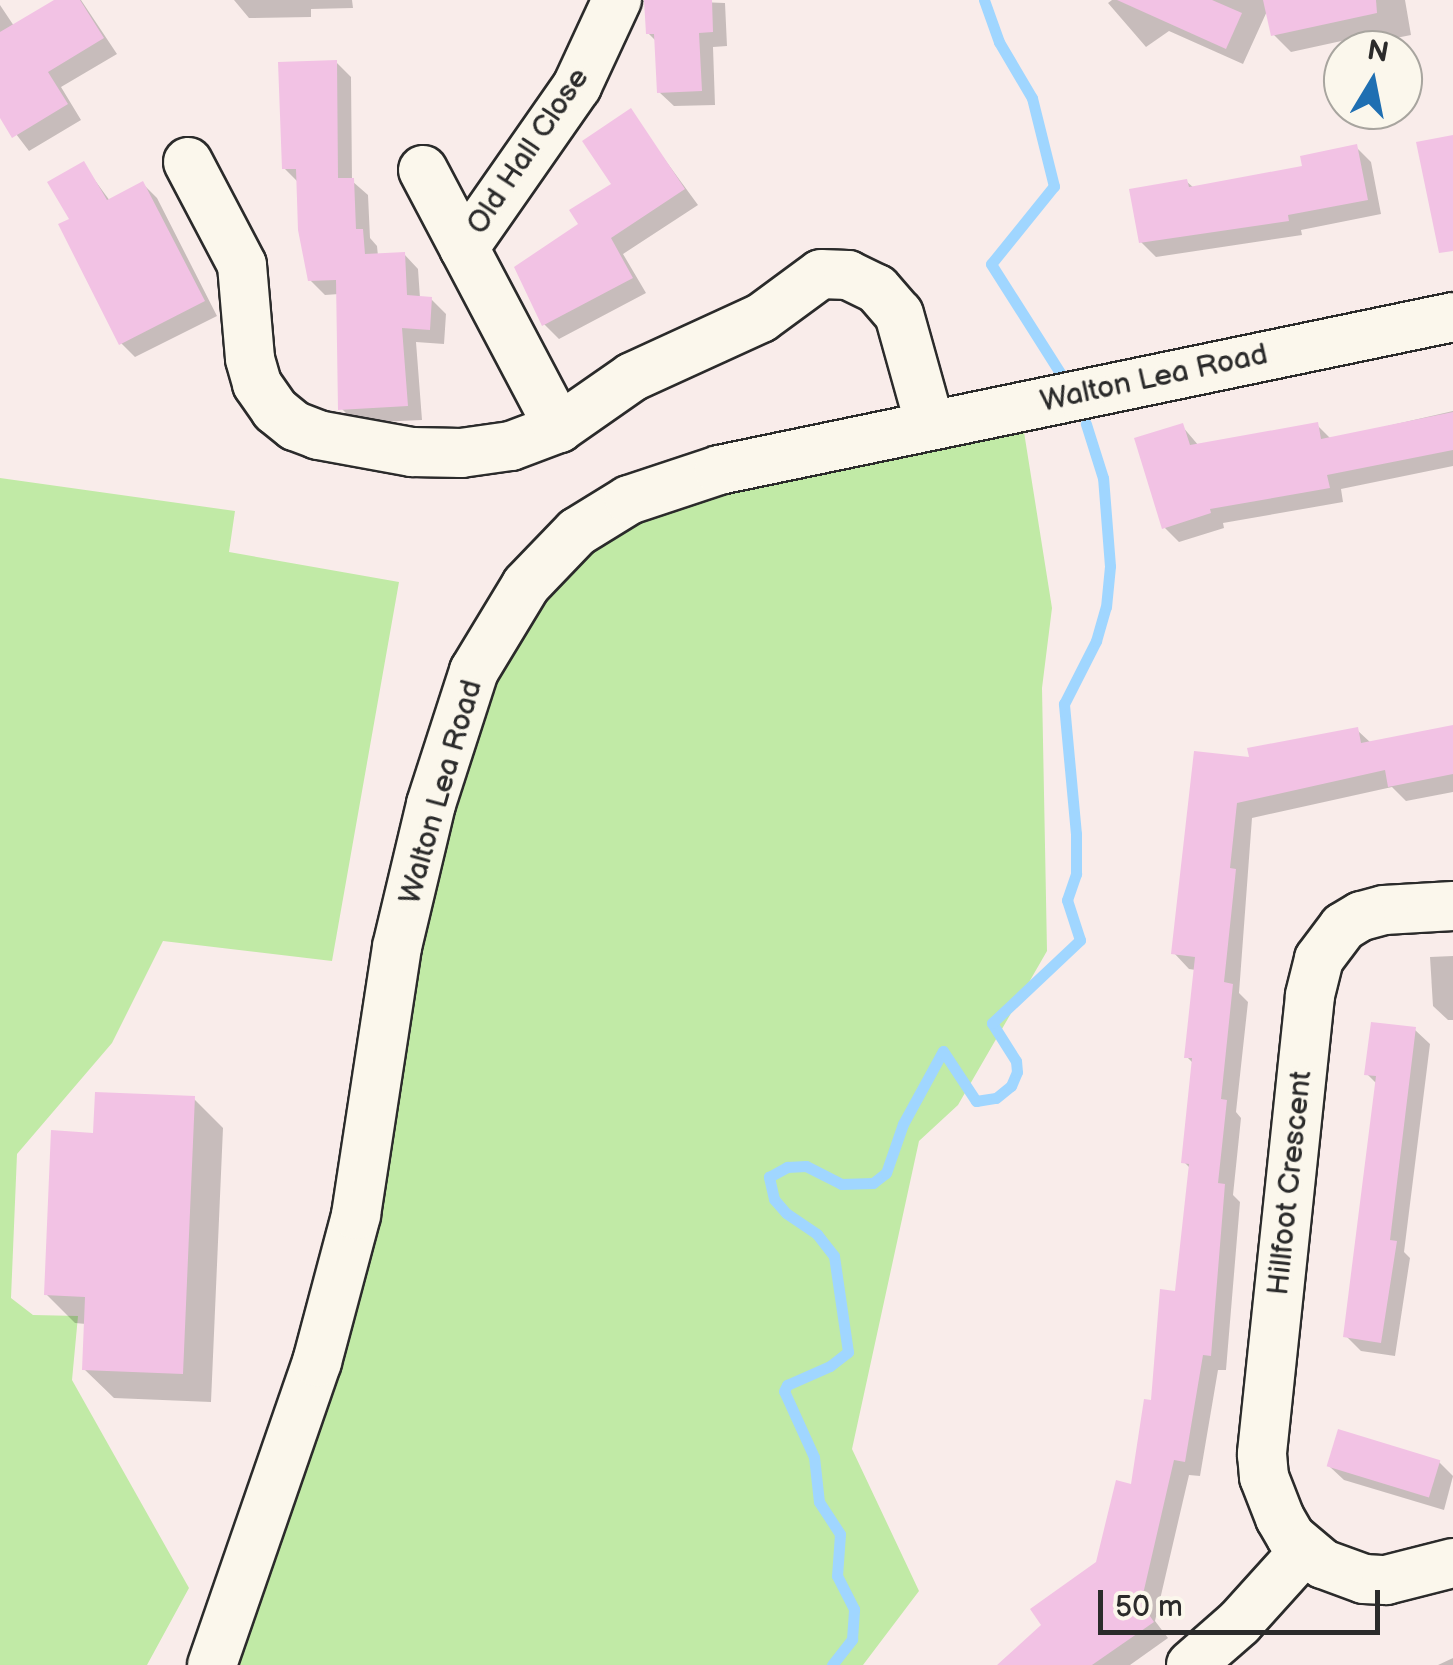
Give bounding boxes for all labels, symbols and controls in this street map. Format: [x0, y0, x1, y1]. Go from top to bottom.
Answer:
north arrow [1323, 30, 1423, 130]
text: N [1365, 34, 1391, 70]
street label: Old Hall Close [459, 61, 597, 241]
street label: Walton Lea Road [1037, 336, 1271, 420]
street label: Walton Lea Road [392, 676, 490, 908]
street label: Hillfoot Crescent [1260, 1069, 1320, 1297]
scale bar [1103, 1570, 1386, 1632]
text: 50 m [1115, 1589, 1183, 1625]

